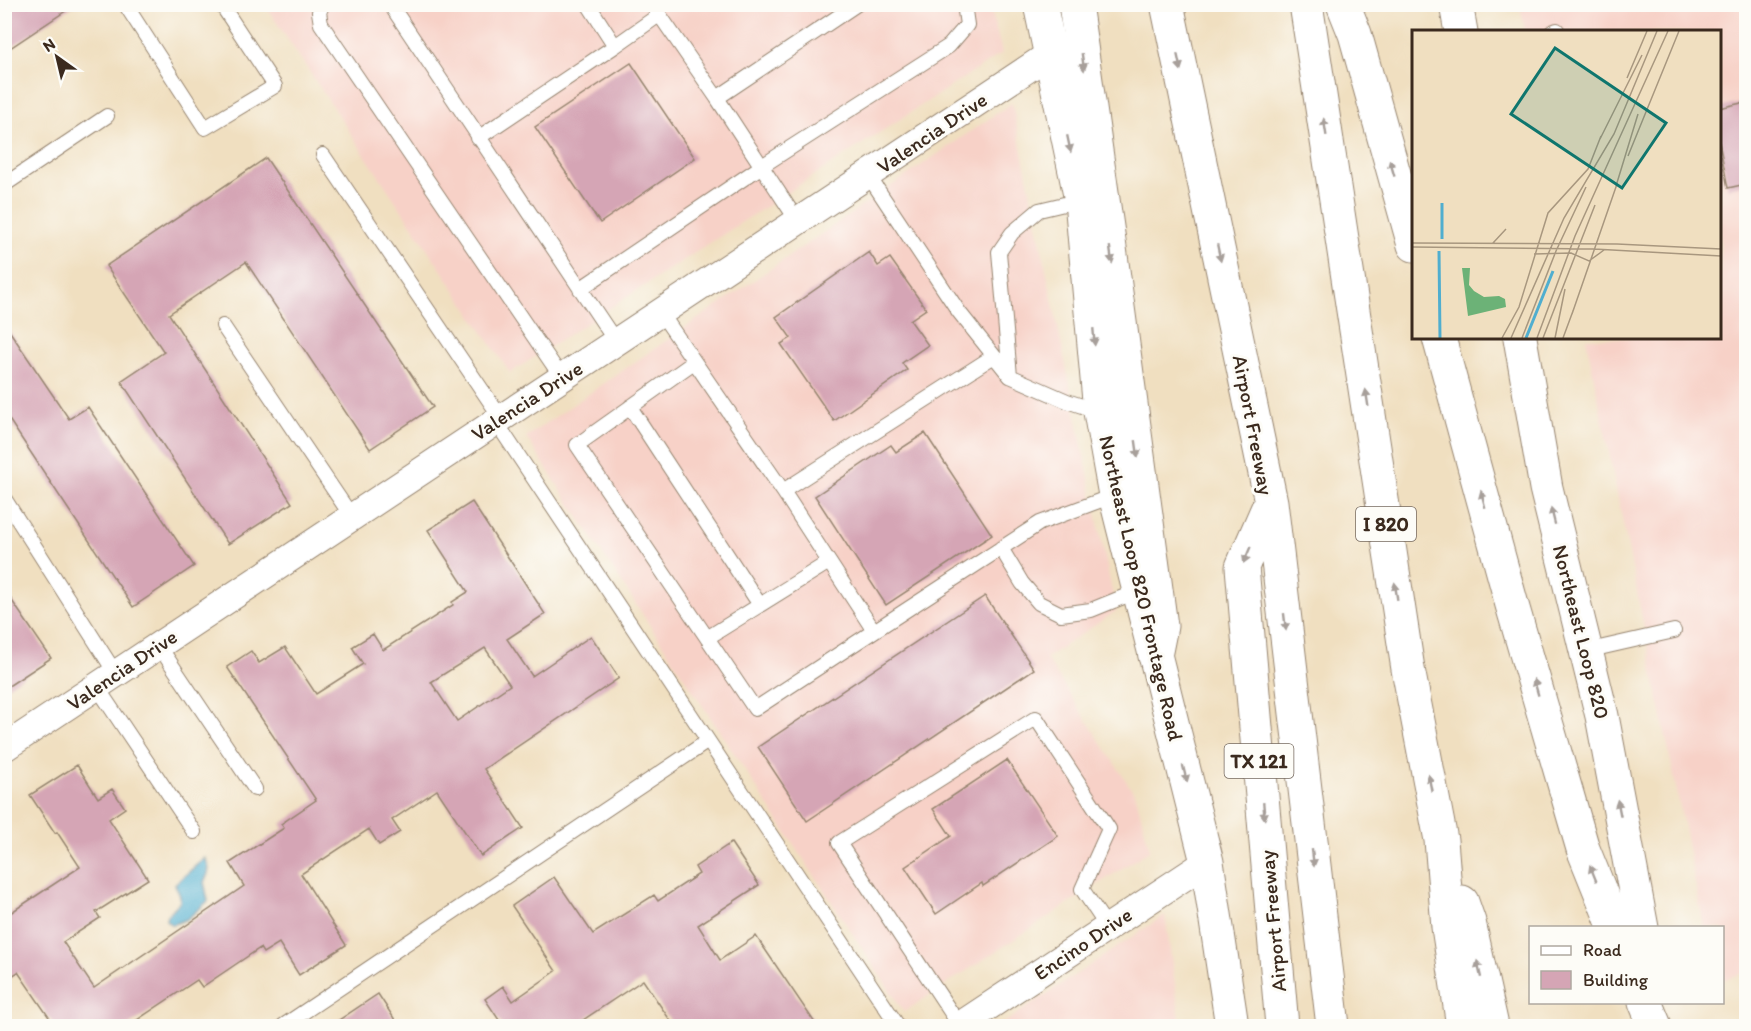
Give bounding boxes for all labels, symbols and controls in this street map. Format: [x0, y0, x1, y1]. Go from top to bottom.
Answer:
north arrow [27, 27, 87, 87]
inset map [1412, 30, 1721, 339]
text: N [39, 34, 59, 56]
one-way arrow [1175, 52, 1184, 71]
one-way arrow [1079, 53, 1088, 72]
street label: Valencia Drive [872, 86, 992, 179]
one-way arrow [1321, 117, 1330, 136]
one-way arrow [1065, 135, 1074, 154]
one-way arrow [1387, 159, 1396, 177]
one-way arrow [1215, 243, 1224, 262]
one-way arrow [1107, 246, 1116, 265]
one-way arrow [1089, 328, 1099, 347]
street label: Airport Freeway [1228, 353, 1279, 497]
street label: Valencia Drive [466, 355, 587, 446]
one-way arrow [1362, 389, 1371, 408]
street label: Northeast Loop 820 Frontage Road [1094, 433, 1189, 743]
one-way arrow [1133, 439, 1142, 458]
one-way arrow [1478, 490, 1487, 508]
one-way arrow [1547, 506, 1557, 525]
road number: I 820 [1356, 507, 1416, 541]
street label: Northeast Loop 820 [1548, 542, 1615, 721]
one-way arrow [1242, 547, 1252, 565]
one-way arrow [1391, 581, 1400, 600]
one-way arrow [1280, 613, 1290, 632]
street label: Valencia Drive [62, 623, 182, 716]
one-way arrow [1531, 678, 1540, 696]
road number: TX 121 [1224, 744, 1294, 778]
one-way arrow [1180, 765, 1190, 783]
one-way arrow [1425, 773, 1434, 792]
one-way arrow [1614, 798, 1623, 817]
one-way arrow [1259, 802, 1268, 821]
one-way arrow [1309, 848, 1318, 867]
street label: Airport Freeway [1254, 849, 1291, 993]
one-way arrow [1588, 864, 1598, 882]
street label: Encino Drive [1029, 902, 1137, 986]
legend [1529, 926, 1724, 1004]
text: Road [1583, 939, 1622, 961]
one-way arrow [1474, 960, 1483, 979]
text: Building [1583, 969, 1649, 991]

